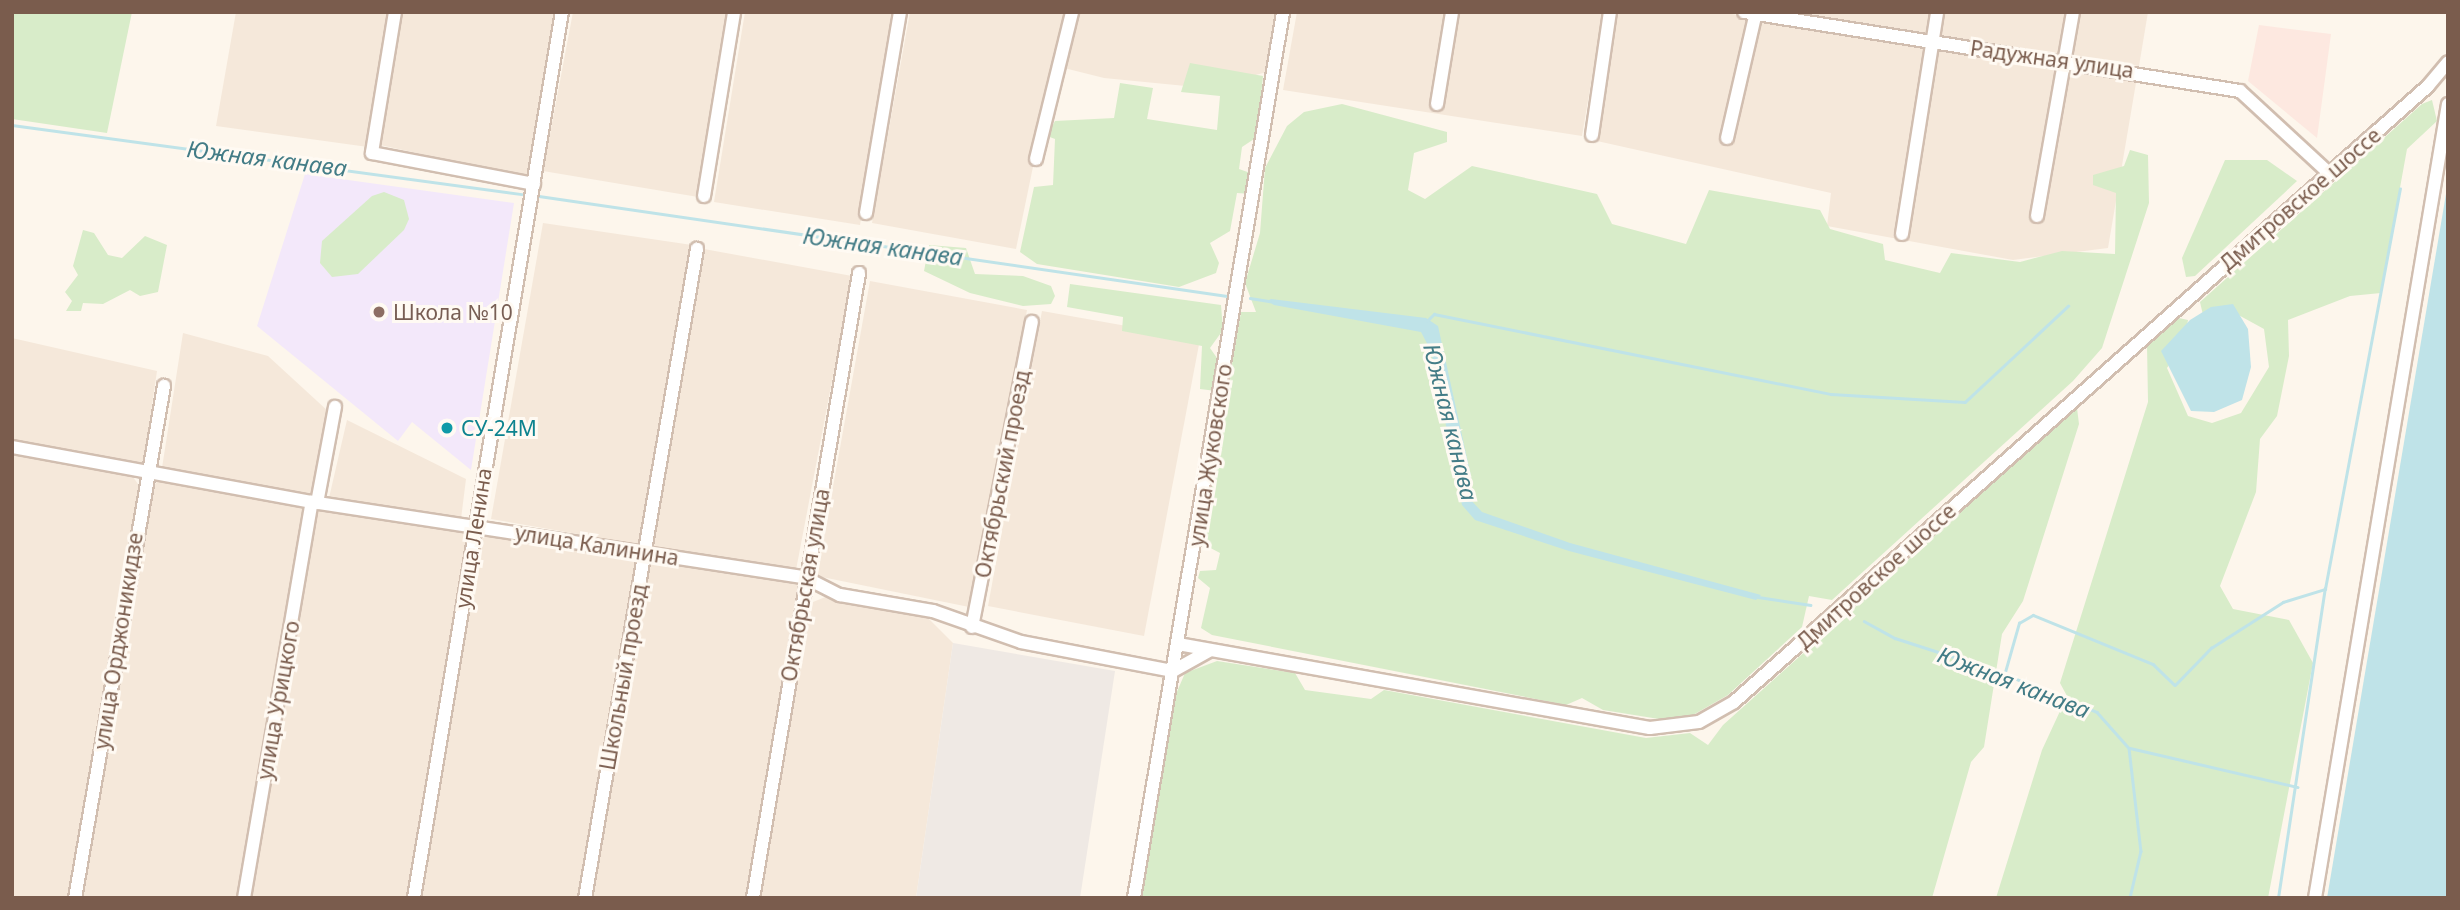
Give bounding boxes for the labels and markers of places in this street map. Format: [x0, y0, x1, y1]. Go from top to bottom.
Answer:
place label: Школа №10 [393, 299, 513, 325]
marker: Школа №10 [371, 304, 387, 320]
place label: СУ-24М [461, 415, 537, 441]
marker: СУ-24М [439, 420, 455, 436]

